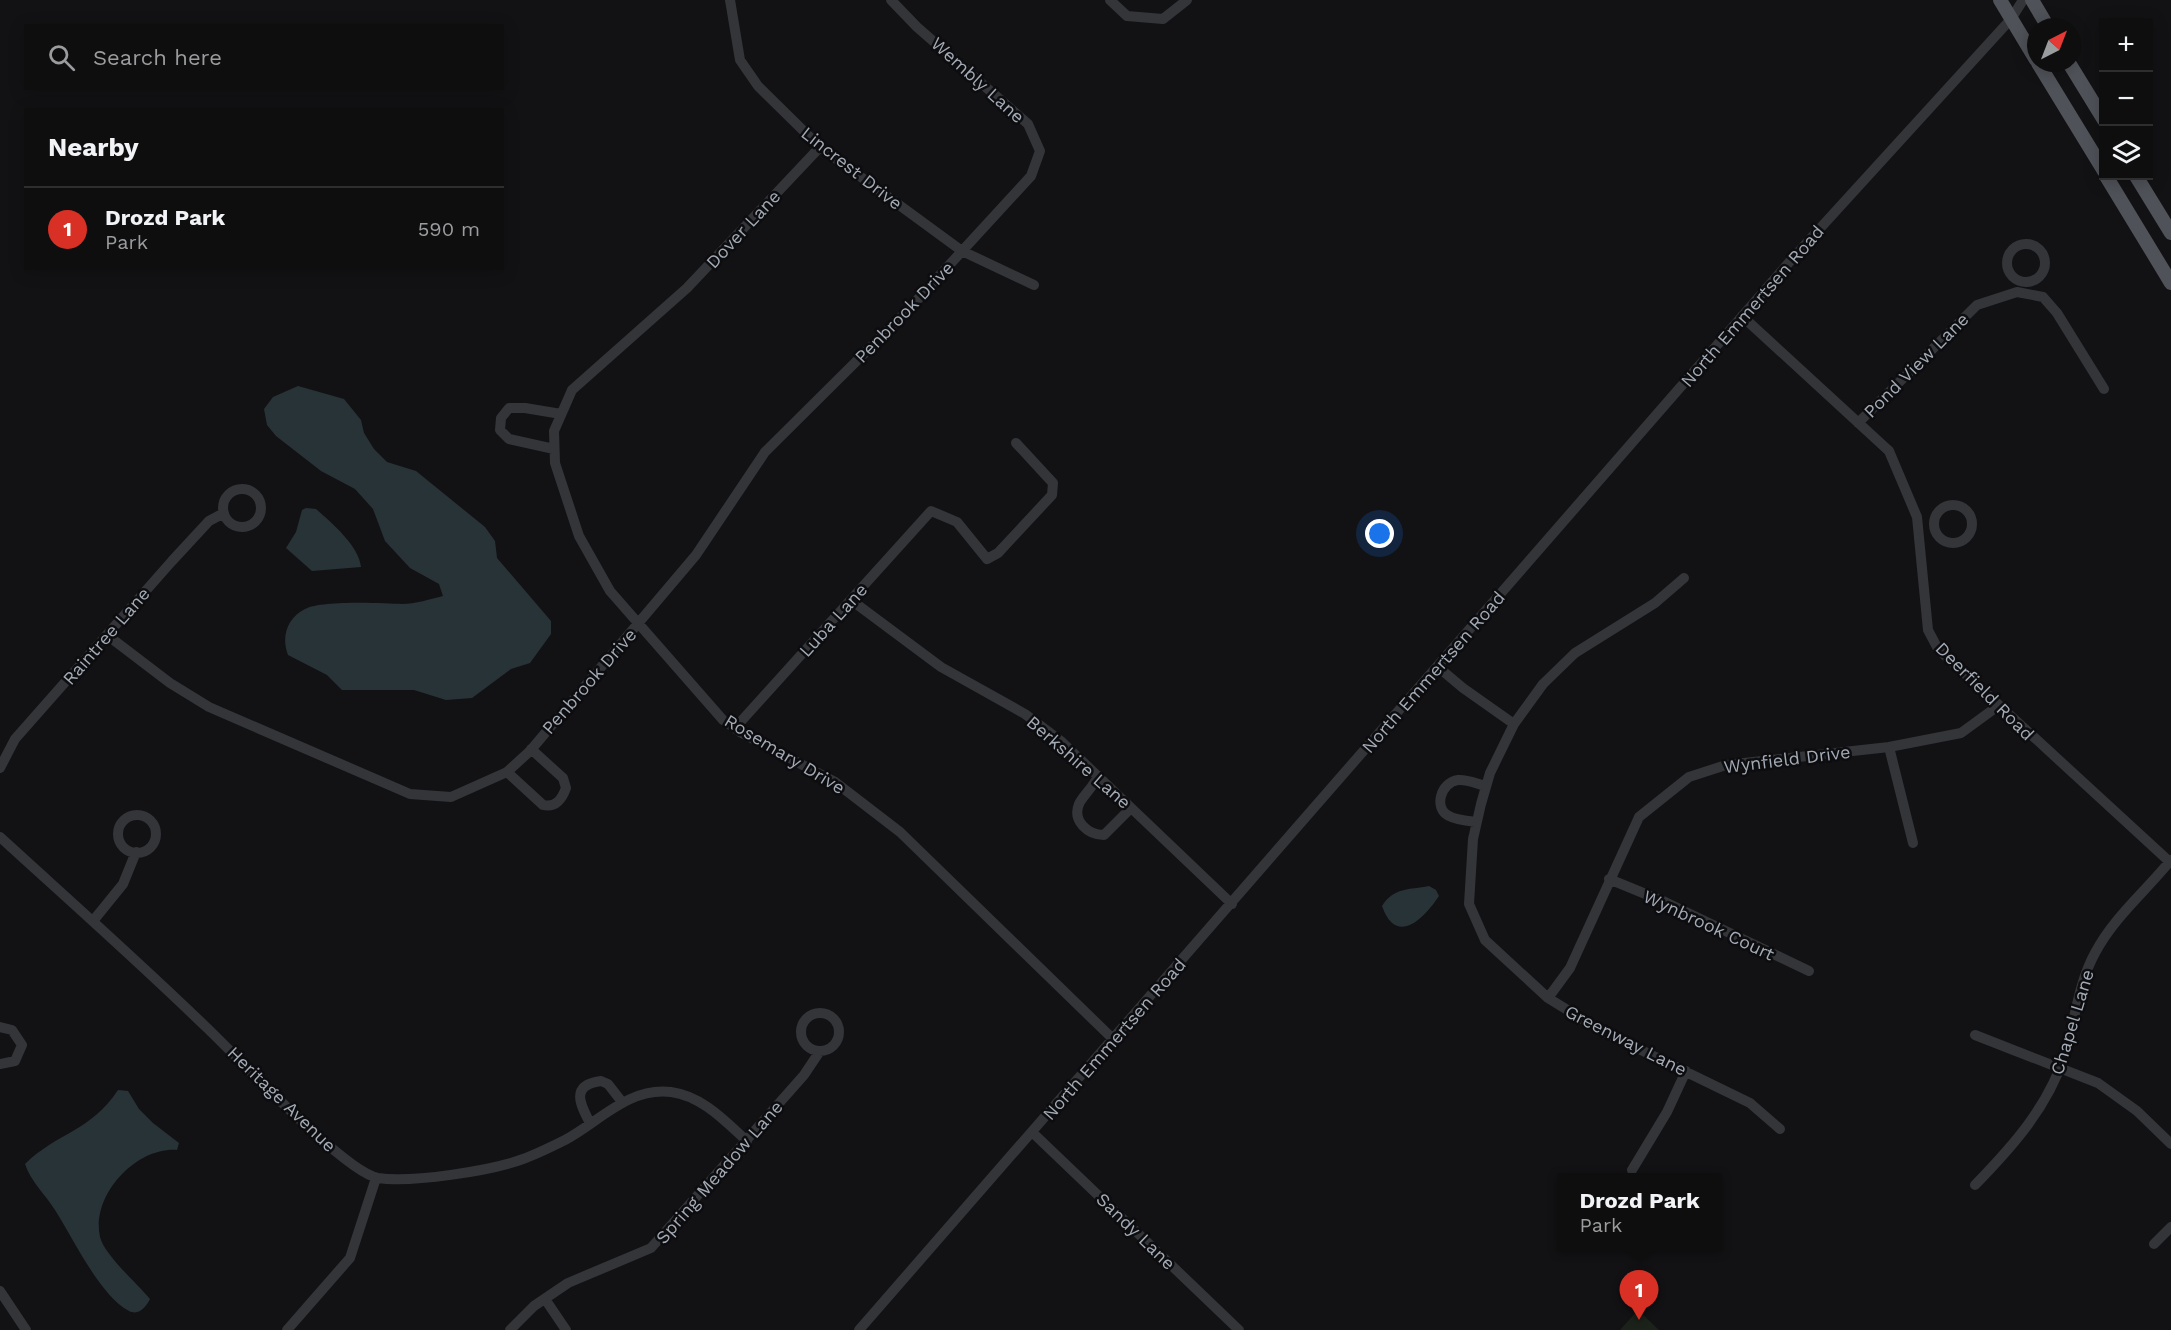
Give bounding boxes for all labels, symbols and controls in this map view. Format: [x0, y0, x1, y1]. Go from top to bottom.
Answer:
north arrow [2027, 18, 2081, 72]
map controls [2099, 18, 2153, 180]
button: + [2099, 18, 2153, 72]
search box [24, 24, 504, 90]
street label: Wembly Lane [927, 33, 1029, 127]
icon: search [45, 41, 78, 74]
text: Search here [93, 45, 222, 70]
button: − [2099, 72, 2153, 126]
street label: Lincrest Drive [797, 122, 907, 214]
button: layers [2099, 126, 2153, 180]
text: Nearby [48, 132, 139, 162]
street label: Dover Lane [702, 186, 784, 272]
text: Drozd Park [105, 205, 225, 230]
text: 1 [63, 217, 72, 241]
text: 590 m [418, 217, 480, 241]
street label: North Emmertsen Road [1676, 221, 1828, 391]
text: Park [105, 230, 148, 254]
street label: Penbrook Drive [850, 257, 958, 367]
street label: Pond View Lane [1859, 308, 1973, 422]
your location [1365, 519, 1394, 548]
street label: Luba Lane [795, 579, 871, 661]
street label: Raintree Lane [58, 583, 154, 689]
street label: North Emmertsen Road [1357, 587, 1509, 757]
street label: Penbrook Drive [537, 624, 641, 738]
street label: Deerfield Road [1932, 638, 2038, 744]
street label: Rosemary Drive [721, 710, 849, 798]
street label: Berkshire Lane [1023, 711, 1135, 813]
street label: Wynfield Drive [1722, 741, 1852, 777]
street label: Wynbrook Court [1640, 885, 1778, 965]
street label: North Emmertsen Road [1038, 954, 1190, 1124]
street label: Chapel Lane [2046, 967, 2098, 1077]
street label: Greenway Lane [1562, 1000, 1690, 1080]
street label: Heritage Avenue [223, 1042, 341, 1156]
street label: Spring Meadow Lane [651, 1096, 787, 1248]
popup [1557, 1173, 1722, 1251]
street label: Sandy Lane [1092, 1188, 1180, 1274]
text: Drozd Park [1579, 1188, 1700, 1213]
text: Park [1579, 1213, 1622, 1237]
pin: 1 [1620, 1270, 1658, 1320]

